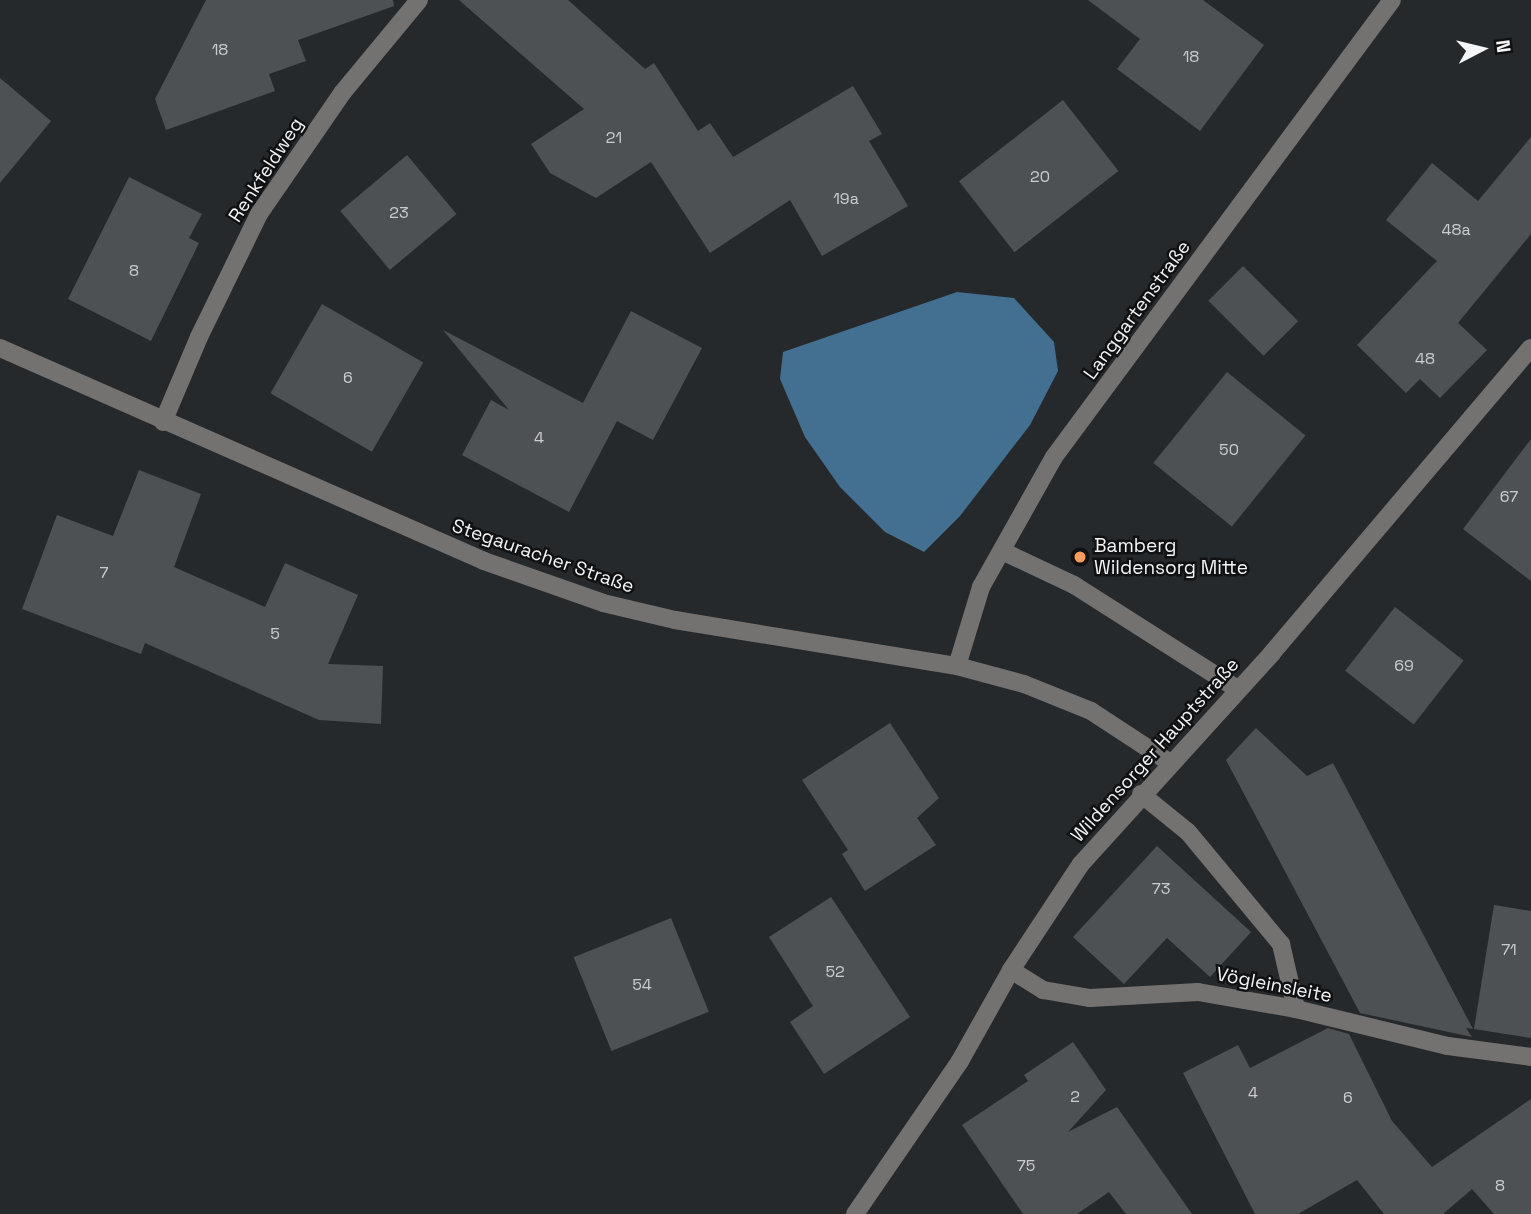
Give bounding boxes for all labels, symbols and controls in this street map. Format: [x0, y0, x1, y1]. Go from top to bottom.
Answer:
north arrow [1447, 14, 1517, 84]
text: N [1490, 39, 1517, 54]
house number: 18 [212, 40, 228, 60]
house number: 18 [1183, 47, 1199, 67]
street label: Renkfeldweg [224, 114, 308, 226]
house number: 21 [606, 128, 622, 148]
house number: 20 [1030, 167, 1050, 187]
house number: 19a [833, 189, 859, 209]
house number: 23 [389, 203, 409, 223]
house number: 48a [1441, 220, 1471, 240]
street label: Langgartenstraße [1079, 236, 1195, 384]
house number: 8 [129, 261, 139, 281]
house number: 48 [1415, 349, 1435, 369]
house number: 6 [343, 368, 353, 388]
house number: 4 [534, 428, 544, 448]
house number: 50 [1219, 440, 1239, 460]
house number: 67 [1500, 487, 1518, 507]
street label: Stegauracher Straße [449, 514, 637, 598]
place label: Bamberg Wildensorg Mitte [1094, 535, 1248, 579]
marker: Bamberg Wildensorg Mitte [1072, 549, 1088, 565]
house number: 7 [99, 563, 109, 583]
house number: 5 [270, 624, 280, 644]
street label: Wildensorger Hauptstraße [1066, 653, 1244, 847]
house number: 69 [1394, 656, 1414, 676]
house number: 73 [1152, 879, 1170, 899]
house number: 71 [1501, 940, 1517, 960]
house number: 52 [825, 962, 845, 982]
street label: Vögleinsleite [1214, 963, 1334, 1007]
house number: 54 [632, 975, 652, 995]
house number: 4 [1248, 1083, 1258, 1103]
house number: 2 [1070, 1087, 1080, 1107]
house number: 6 [1343, 1088, 1353, 1108]
house number: 75 [1017, 1156, 1035, 1176]
house number: 8 [1495, 1176, 1505, 1196]

